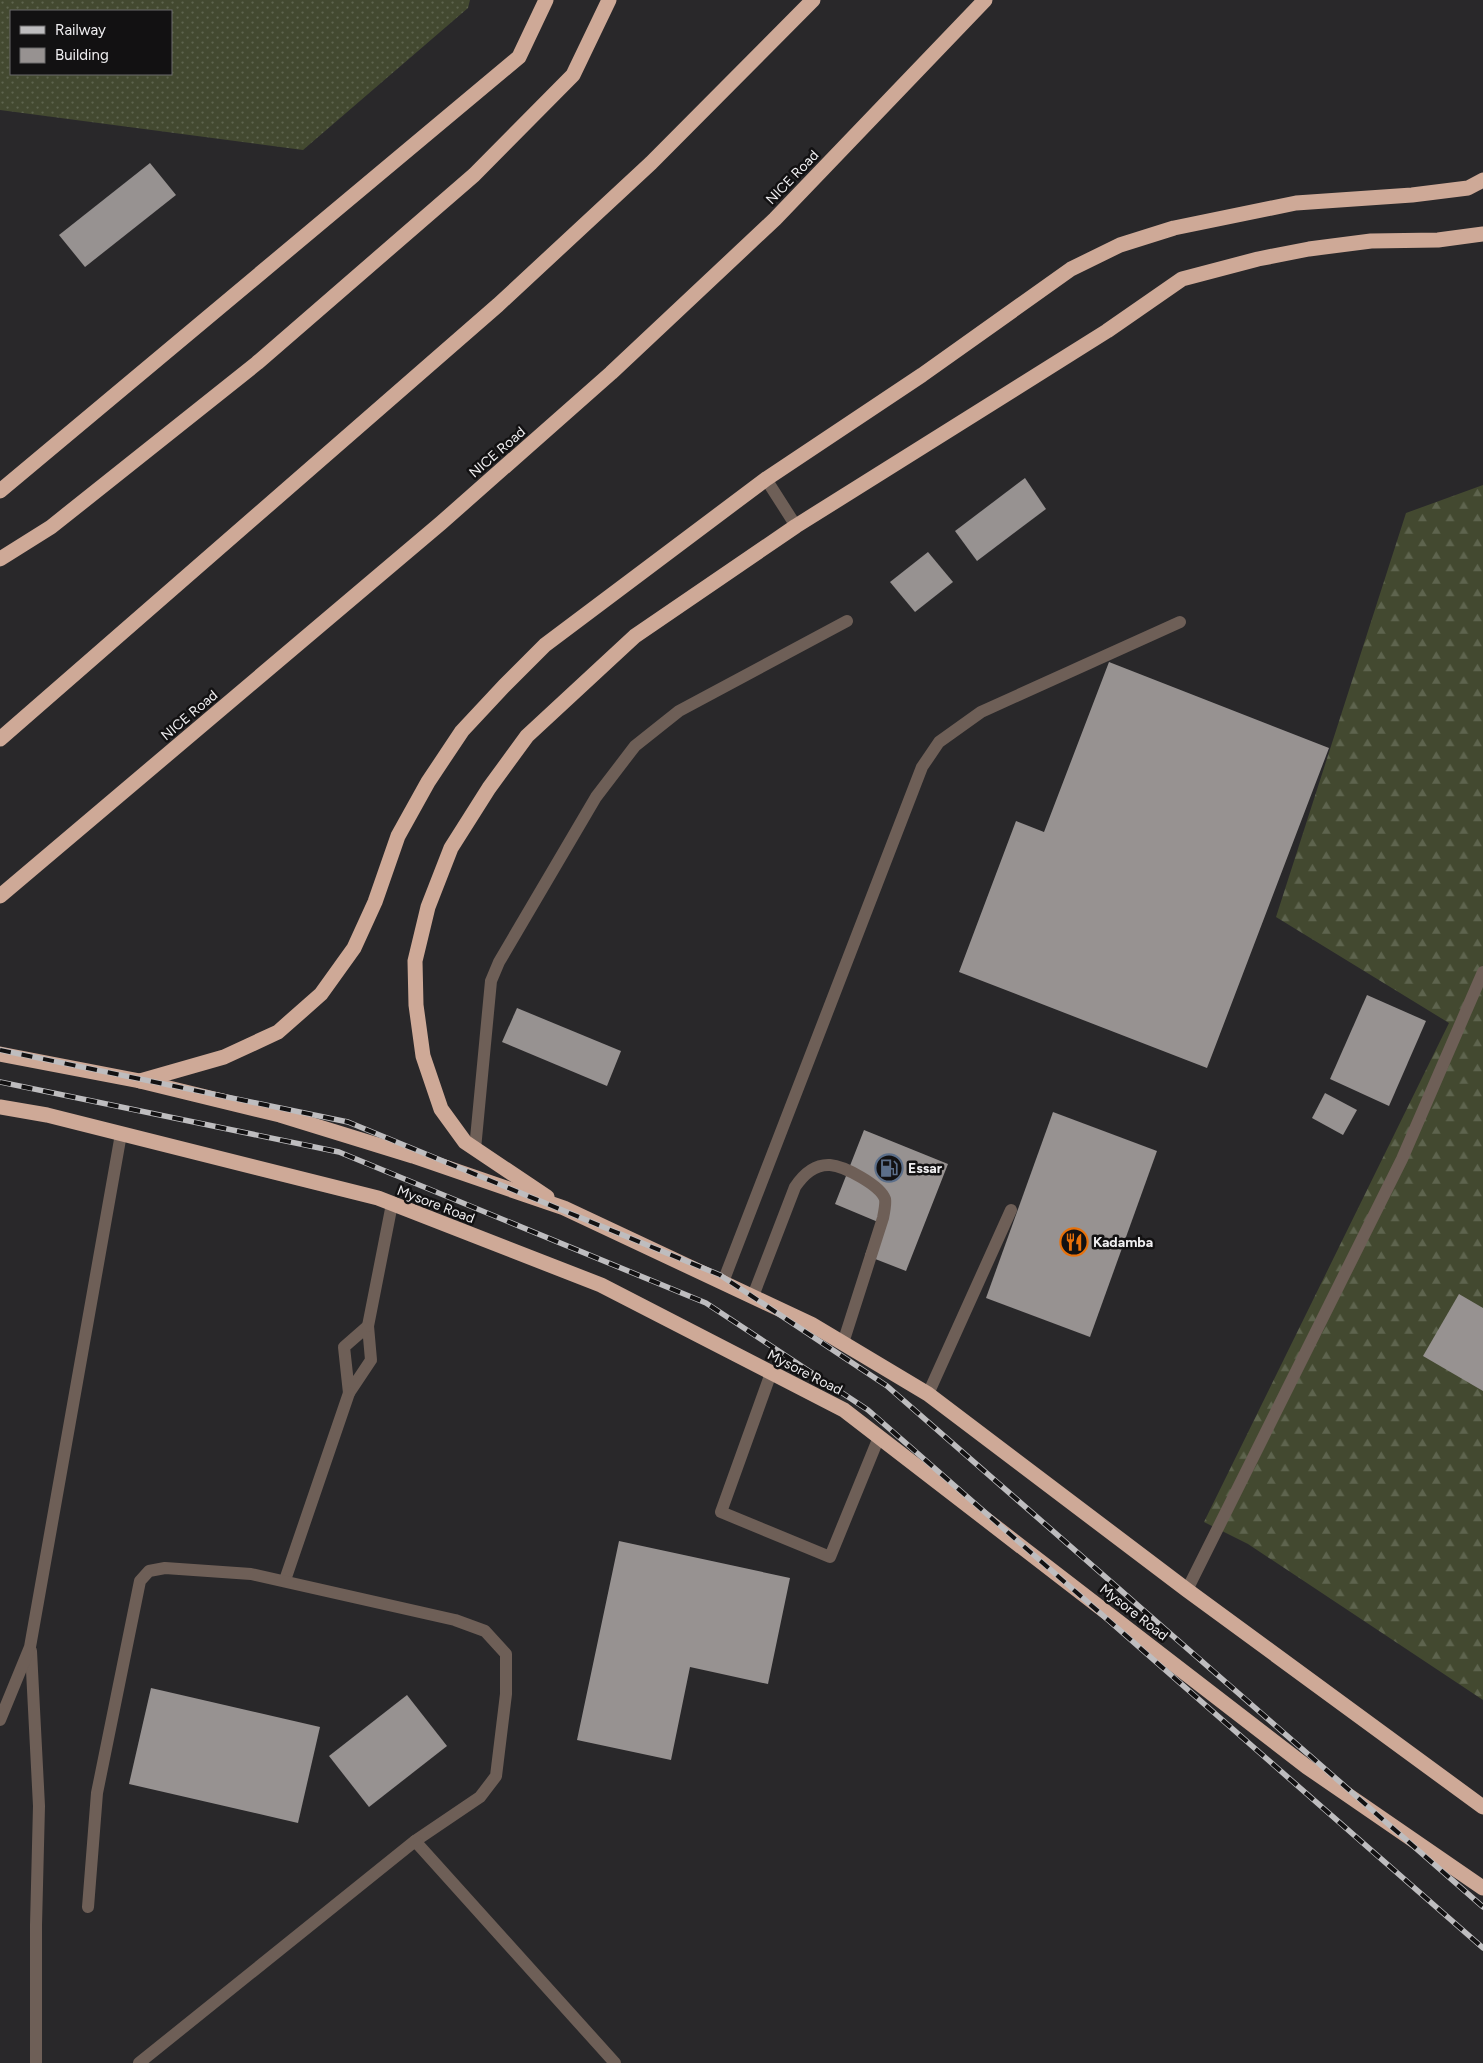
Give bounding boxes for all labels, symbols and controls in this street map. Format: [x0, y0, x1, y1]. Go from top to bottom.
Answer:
legend [10, 10, 172, 75]
text: Railway [55, 21, 106, 39]
text: Building [55, 46, 109, 64]
street label: NICE Road [762, 147, 822, 208]
street label: NICE Road [466, 423, 529, 481]
street label: NICE Road [158, 687, 221, 744]
fuel station icon: Essar [874, 1153, 904, 1183]
place label: Essar [908, 1160, 943, 1177]
street label: Mysore Road [395, 1182, 477, 1227]
restaurant icon: Kadamba [1059, 1227, 1089, 1257]
place label: Kadamba [1093, 1234, 1153, 1251]
street label: Mysore Road [764, 1346, 845, 1399]
street label: Mysore Road [1096, 1580, 1171, 1644]

